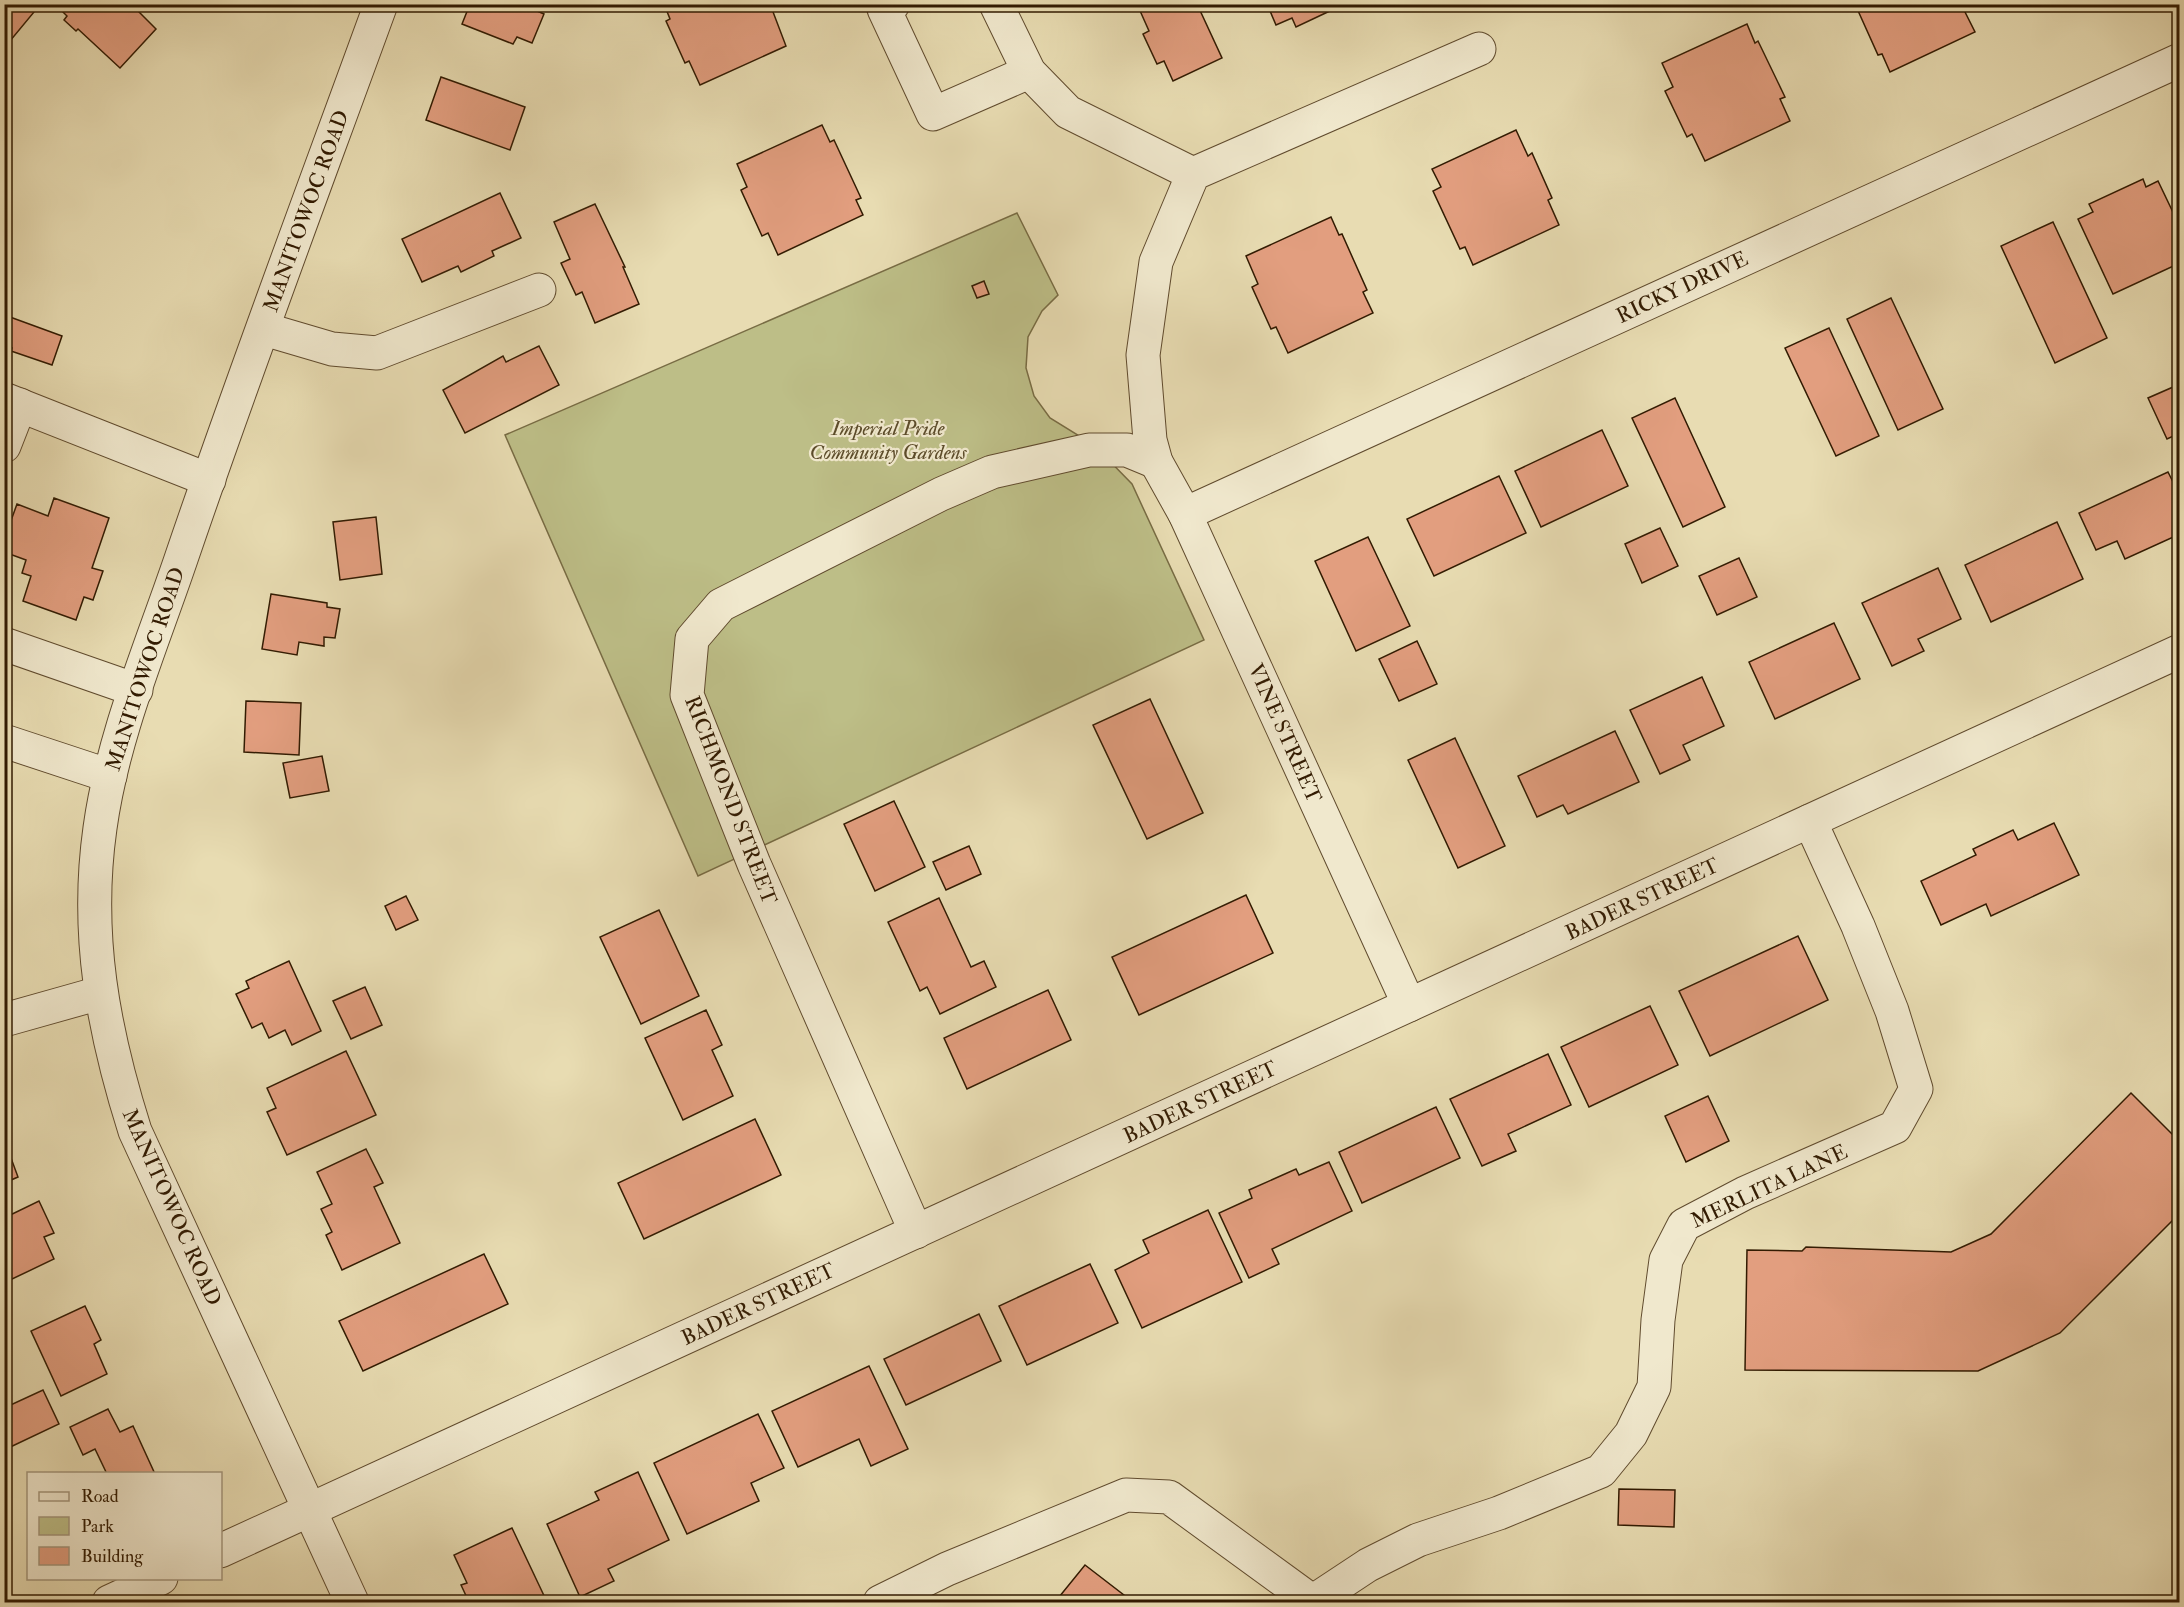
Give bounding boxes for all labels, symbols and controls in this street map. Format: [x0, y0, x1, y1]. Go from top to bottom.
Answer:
street label: MANITOWOC ROAD [257, 107, 356, 316]
street label: RICKY DRIVE [1612, 245, 1752, 330]
park label: Imperial Pride Community Gardens [810, 415, 968, 466]
street label: MANITOWOC ROAD [100, 564, 191, 774]
street label: VINE STREET [1242, 659, 1327, 807]
street label: RICHMOND STREET [678, 692, 783, 909]
street label: BADER STREET [1561, 852, 1724, 947]
street label: BADER STREET [1119, 1055, 1282, 1150]
street label: MANITOWOC ROAD [116, 1105, 227, 1310]
street label: MERLITA LANE [1687, 1138, 1852, 1235]
street label: BADER STREET [677, 1257, 840, 1352]
legend [27, 1472, 222, 1580]
text: Road [81, 1485, 119, 1508]
text: Park [81, 1515, 114, 1538]
text: Building [81, 1545, 144, 1568]

